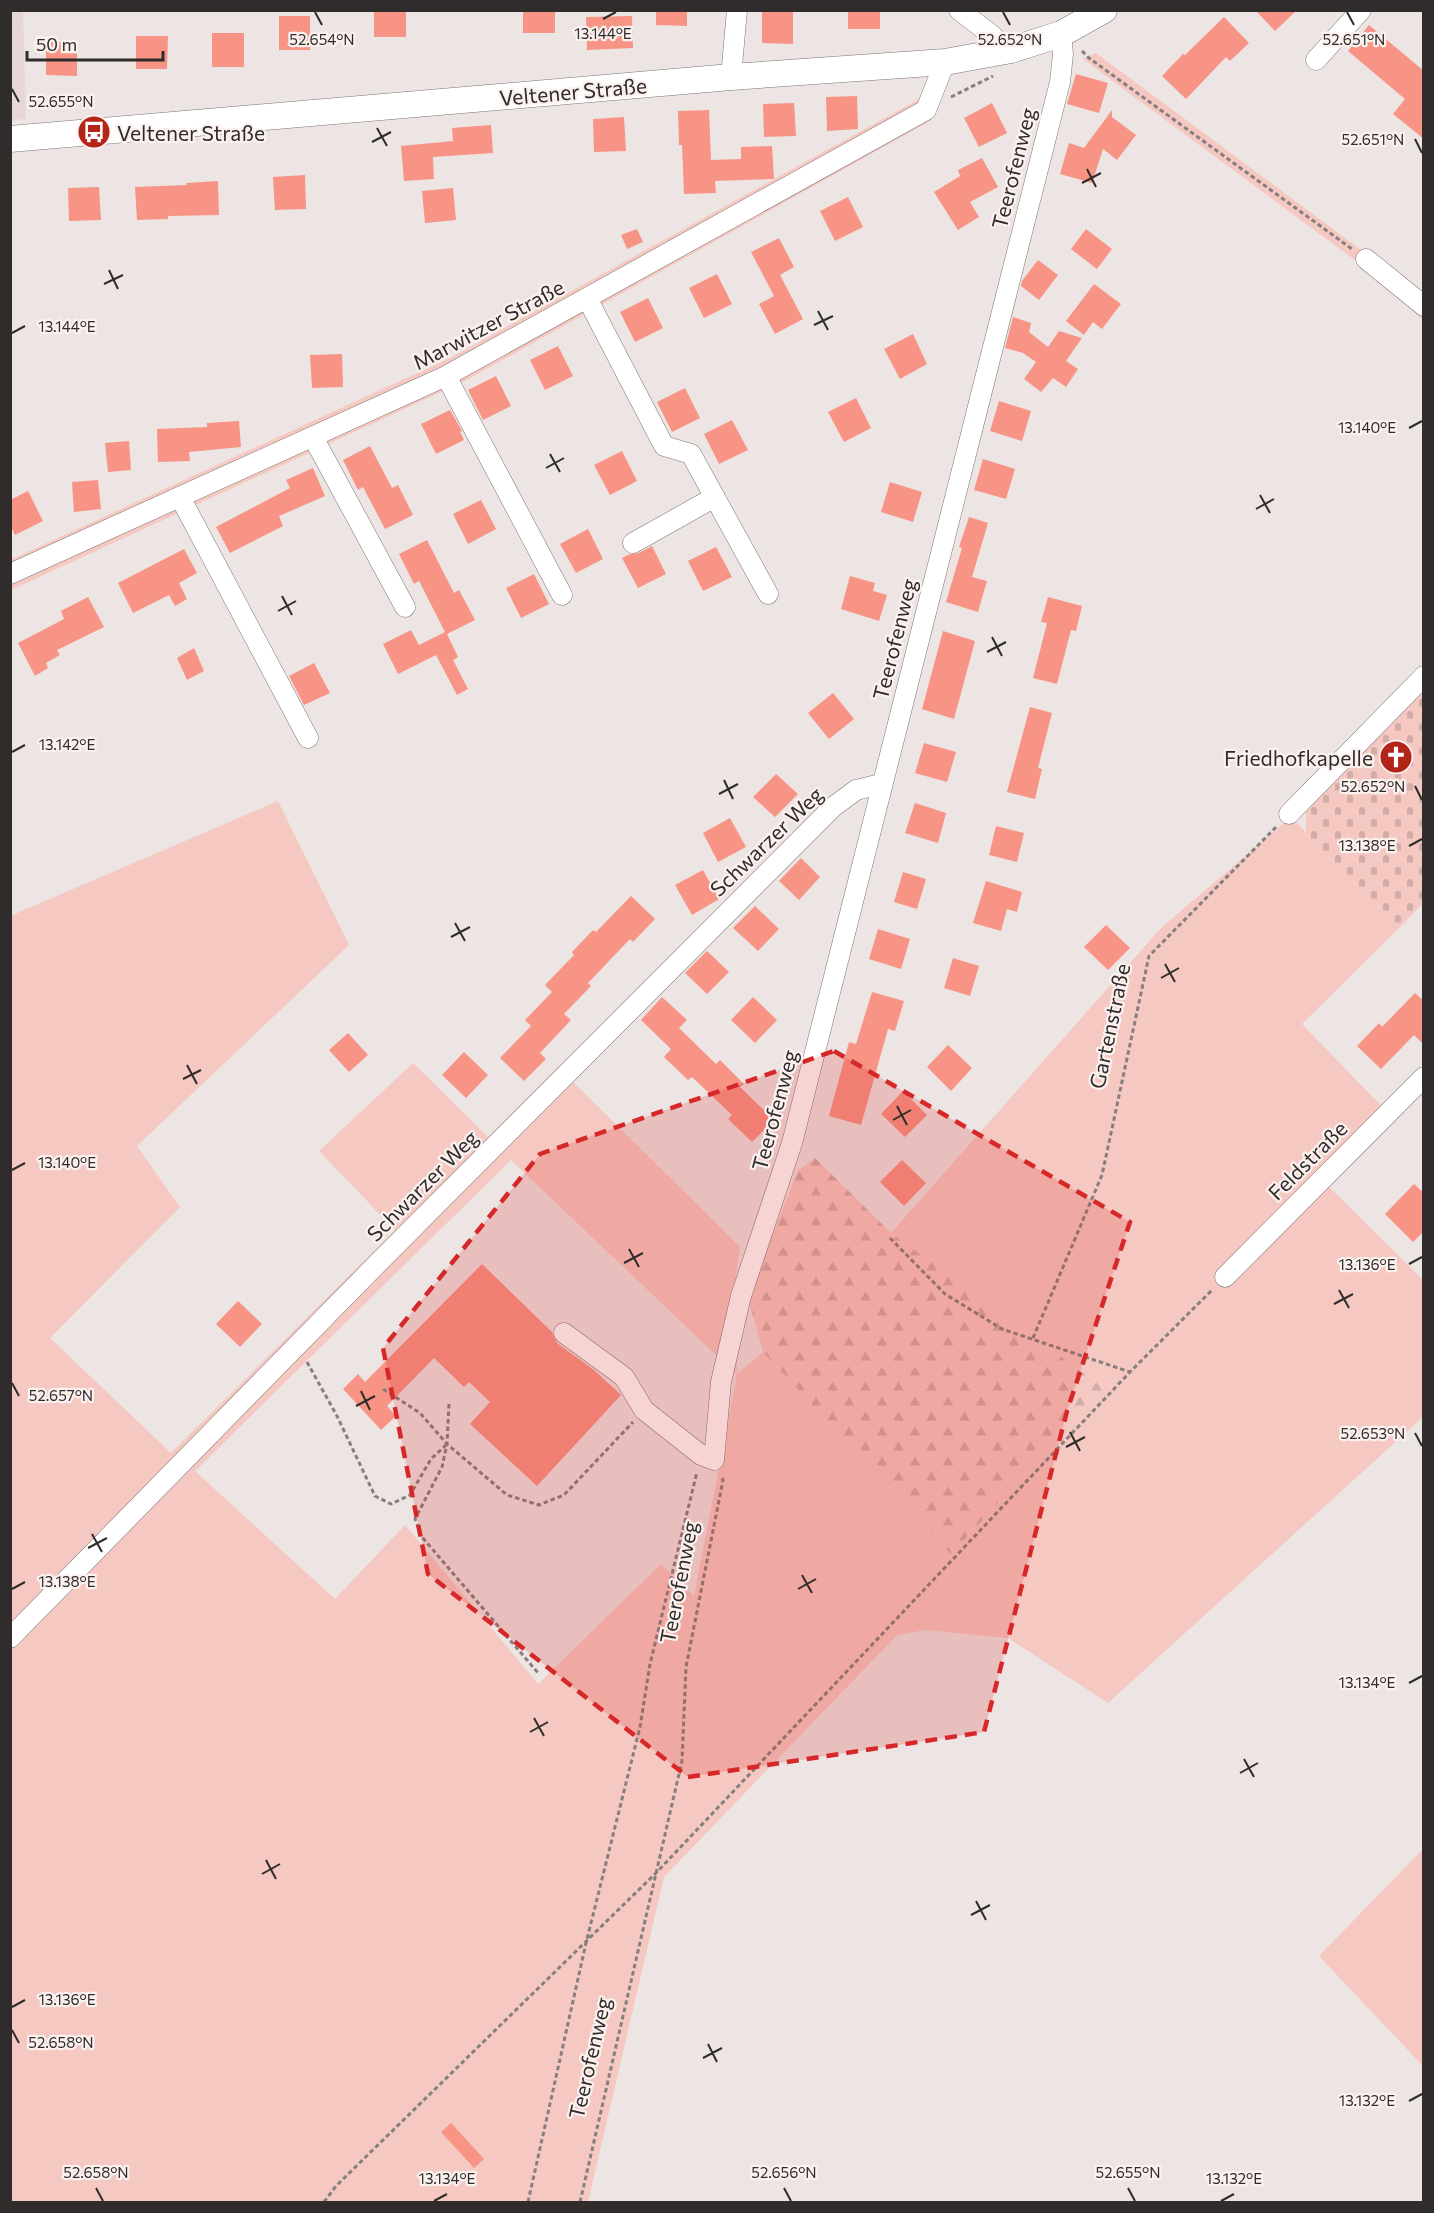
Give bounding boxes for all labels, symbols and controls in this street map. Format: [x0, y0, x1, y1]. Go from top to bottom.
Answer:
scale bar [27, 24, 164, 62]
text: 13.144°E [574, 24, 632, 42]
text: 52.654°N [289, 30, 355, 48]
text: 52.652°N [978, 30, 1042, 48]
text: 52.651°N [1323, 30, 1385, 48]
text: 50 m [36, 33, 77, 55]
street label: Veltener Straße [498, 72, 648, 110]
text: 52.655°N [29, 92, 93, 110]
street label: Teerofenweg [986, 105, 1040, 231]
bus stop icon: Veltener Straße [76, 114, 112, 150]
place label: Veltener Straße [117, 120, 265, 145]
text: 52.651°N [1342, 130, 1404, 148]
street label: Marwitzer Straße [408, 274, 568, 374]
text: 13.144°E [38, 317, 96, 335]
text: 13.140°E [1338, 418, 1396, 436]
street label: Teerofenweg [867, 576, 921, 702]
text: 13.142°E [39, 735, 95, 753]
church icon: Friedhofkapelle [1378, 739, 1414, 775]
place label: Friedhofkapelle [1224, 745, 1373, 770]
text: 52.652°N [1341, 777, 1405, 795]
street label: Schwarzer Weg [705, 781, 827, 901]
text: 13.138°E [1338, 836, 1396, 854]
street label: Gartenstraße [1084, 961, 1134, 1091]
street label: Teerofenweg [746, 1047, 802, 1173]
street label: Feldstraße [1262, 1115, 1352, 1205]
street label: Schwarzer Weg [361, 1124, 483, 1246]
text: 13.140°E [38, 1153, 96, 1171]
text: 13.136°E [1338, 1255, 1396, 1273]
text: 52.657°N [29, 1386, 93, 1404]
text: 52.653°N [1341, 1424, 1405, 1442]
street label: Teerofenweg [654, 1519, 702, 1645]
text: 13.138°E [38, 1572, 96, 1590]
text: 13.134°E [1339, 1673, 1396, 1691]
text: 13.136°E [38, 1990, 96, 2008]
street label: Teerofenweg [563, 1995, 615, 2121]
text: 52.658°N [28, 2033, 94, 2051]
text: 13.132°E [1339, 2091, 1395, 2109]
text: 52.658°N [63, 2163, 129, 2181]
text: 52.656°N [751, 2163, 817, 2181]
text: 52.655°N [1096, 2163, 1160, 2181]
text: 13.134°E [419, 2169, 476, 2187]
text: 13.132°E [1206, 2169, 1262, 2187]

